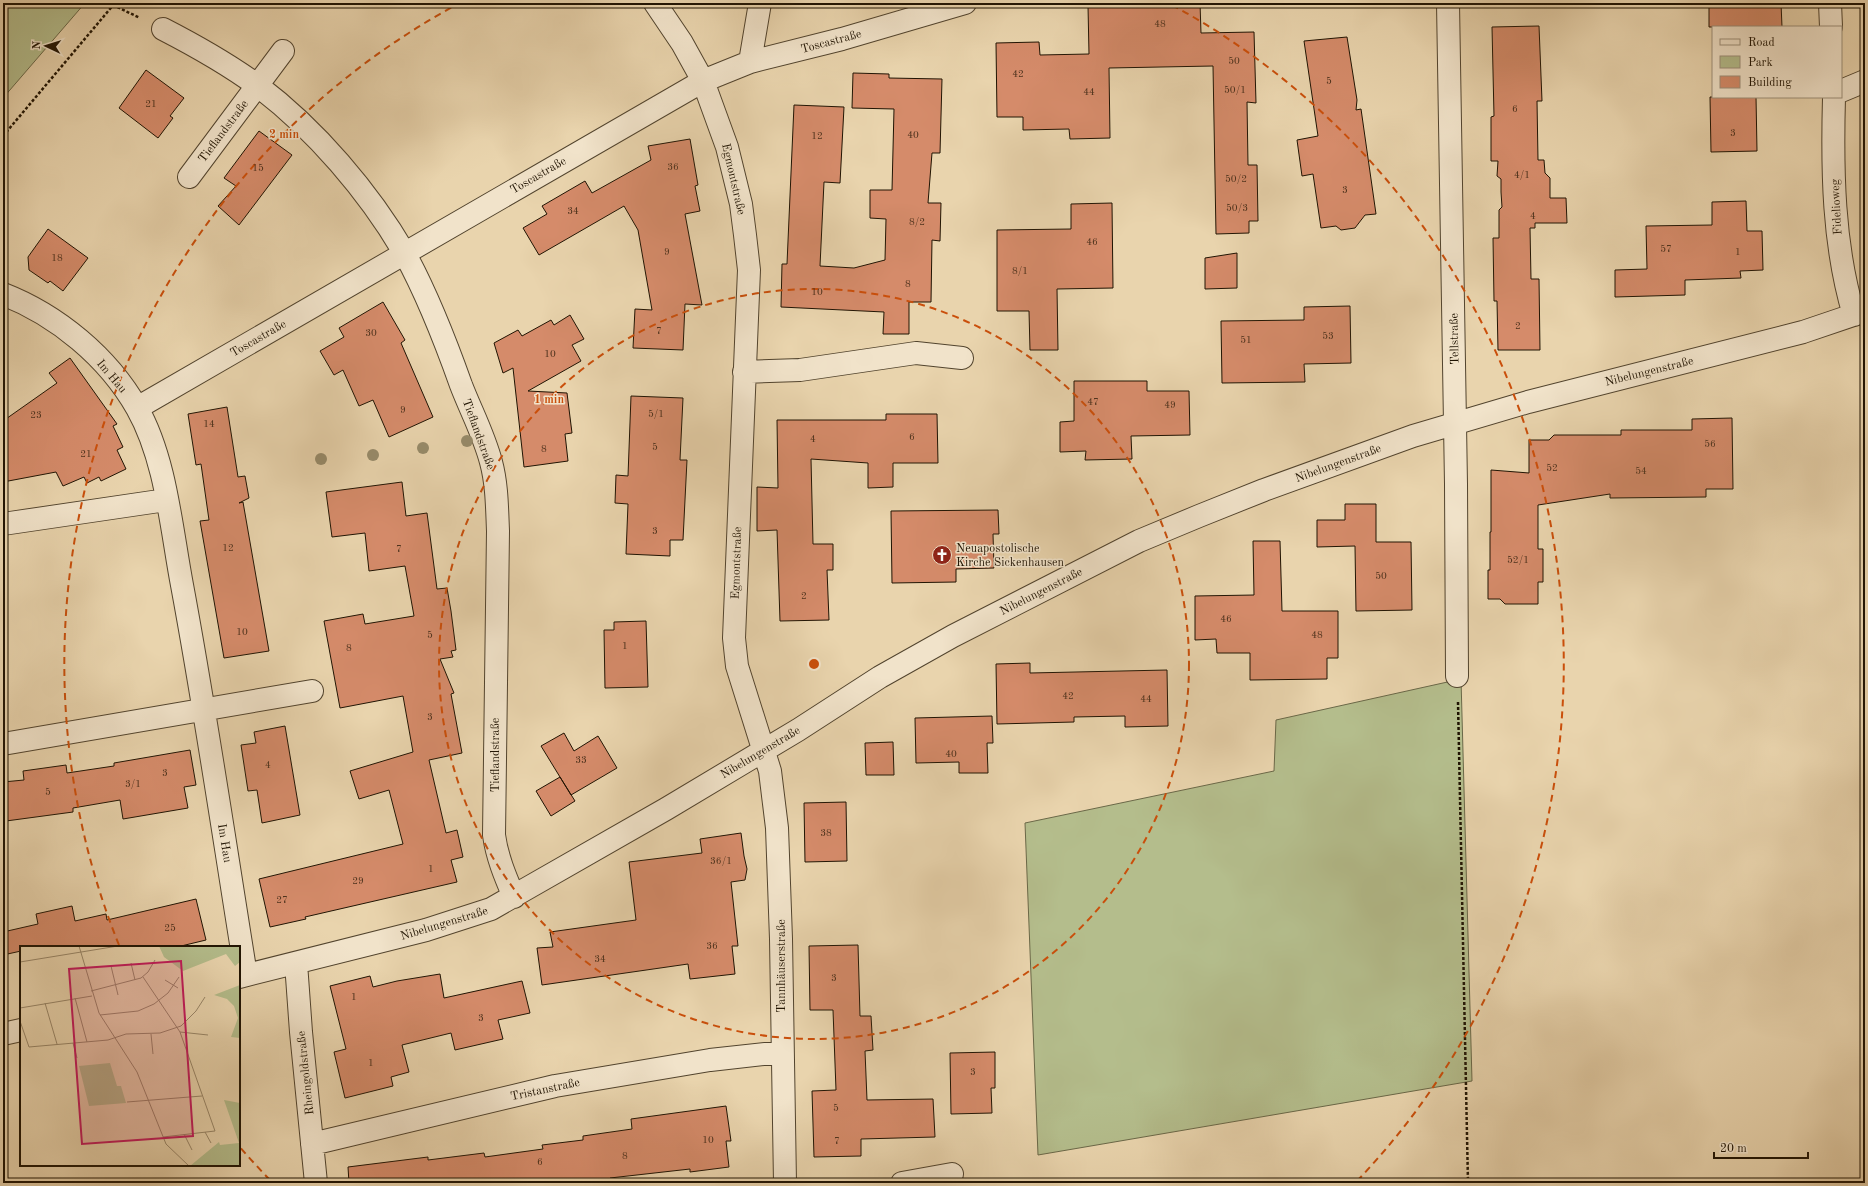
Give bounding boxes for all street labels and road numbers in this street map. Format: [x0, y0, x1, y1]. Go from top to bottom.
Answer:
street label: Toscastraße [800, 28, 863, 56]
street label: Tieflandstraße [197, 98, 251, 165]
street label: Egmontstraße [719, 142, 747, 217]
street label: Toscastraße [509, 155, 569, 197]
street label: Fidelioweg [1830, 178, 1844, 235]
street label: Tellstraße [1449, 312, 1461, 365]
street label: Toscastraße [229, 318, 289, 360]
street label: Nibelungenstraße [1604, 355, 1695, 389]
street label: Im Hau [94, 358, 129, 396]
street label: Tieflandstraße [460, 397, 497, 472]
street label: Nibelungenstraße [1294, 443, 1384, 485]
street label: Egmontstraße [730, 526, 744, 600]
street label: Nibelungenstraße [998, 566, 1085, 618]
street label: Tieflandstraße [490, 717, 502, 792]
street label: Nibelungenstraße [718, 724, 803, 781]
street label: Im Hau [215, 823, 233, 864]
street label: Nibelungenstraße [399, 905, 490, 943]
street label: Tannhäuserstraße [776, 919, 788, 1013]
street label: Rheingoldstraße [296, 1030, 316, 1115]
street label: Tristanstraße [509, 1077, 581, 1103]

